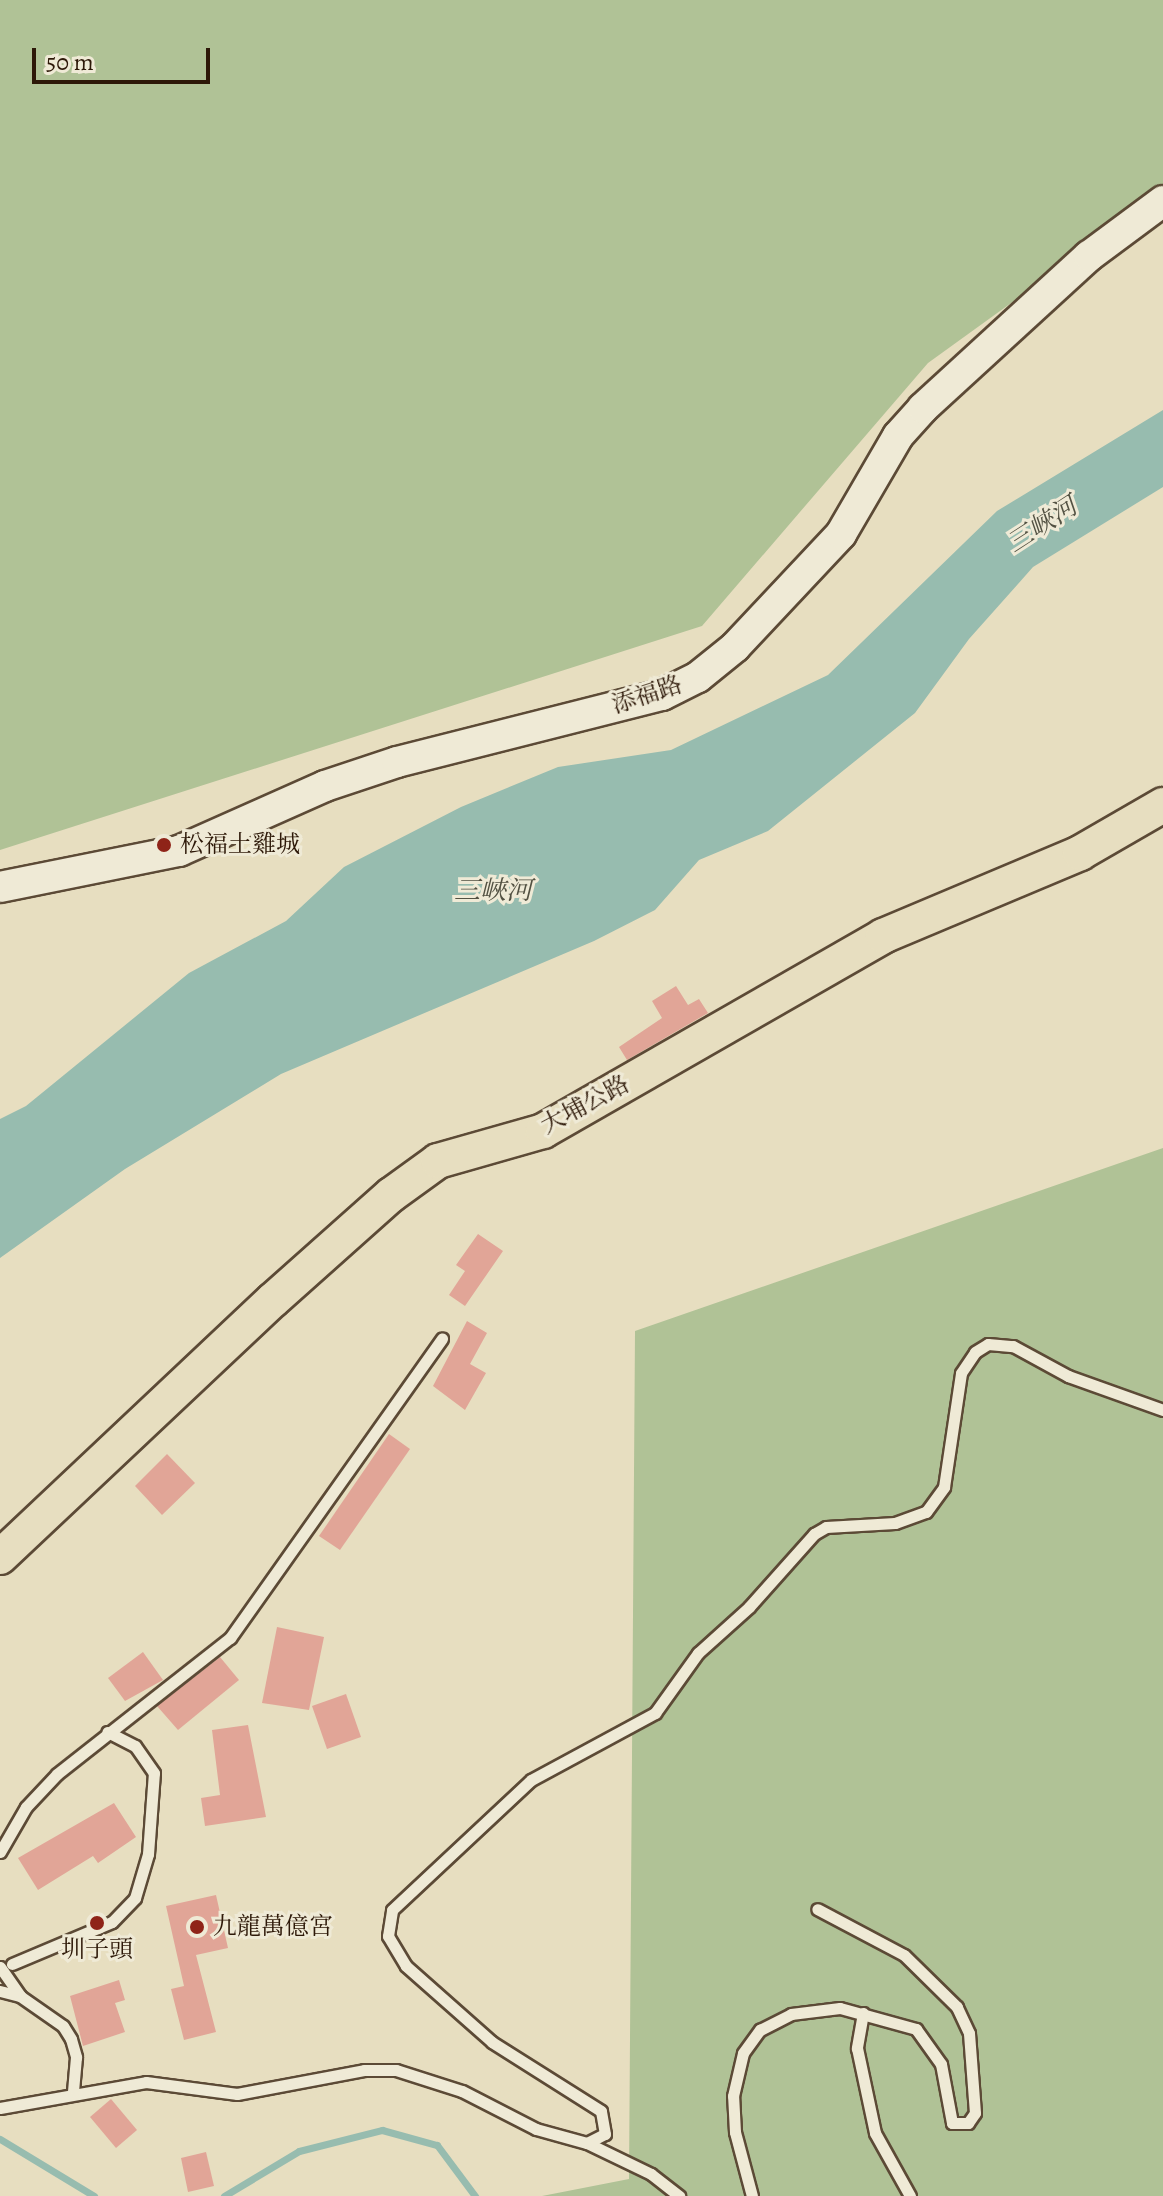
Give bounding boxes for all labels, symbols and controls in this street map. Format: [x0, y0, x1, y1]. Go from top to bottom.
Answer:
scale bar [36, 32, 214, 82]
text: 50 m [46, 46, 94, 78]
water label: 三峽河 [1001, 491, 1083, 559]
street label: 添福路 [608, 670, 686, 720]
place label: 松福土雞城 [180, 831, 300, 859]
marker: 松福土雞城 [155, 836, 173, 854]
water label: 三峽河 [454, 875, 532, 907]
street label: 大埔公路 [536, 1070, 634, 1140]
place label: 九龍萬億宮 [213, 1913, 333, 1941]
marker: 圳子頭 [88, 1914, 106, 1932]
marker: 九龍萬億宮 [188, 1918, 206, 1936]
place label: 圳子頭 [61, 1936, 133, 1964]

